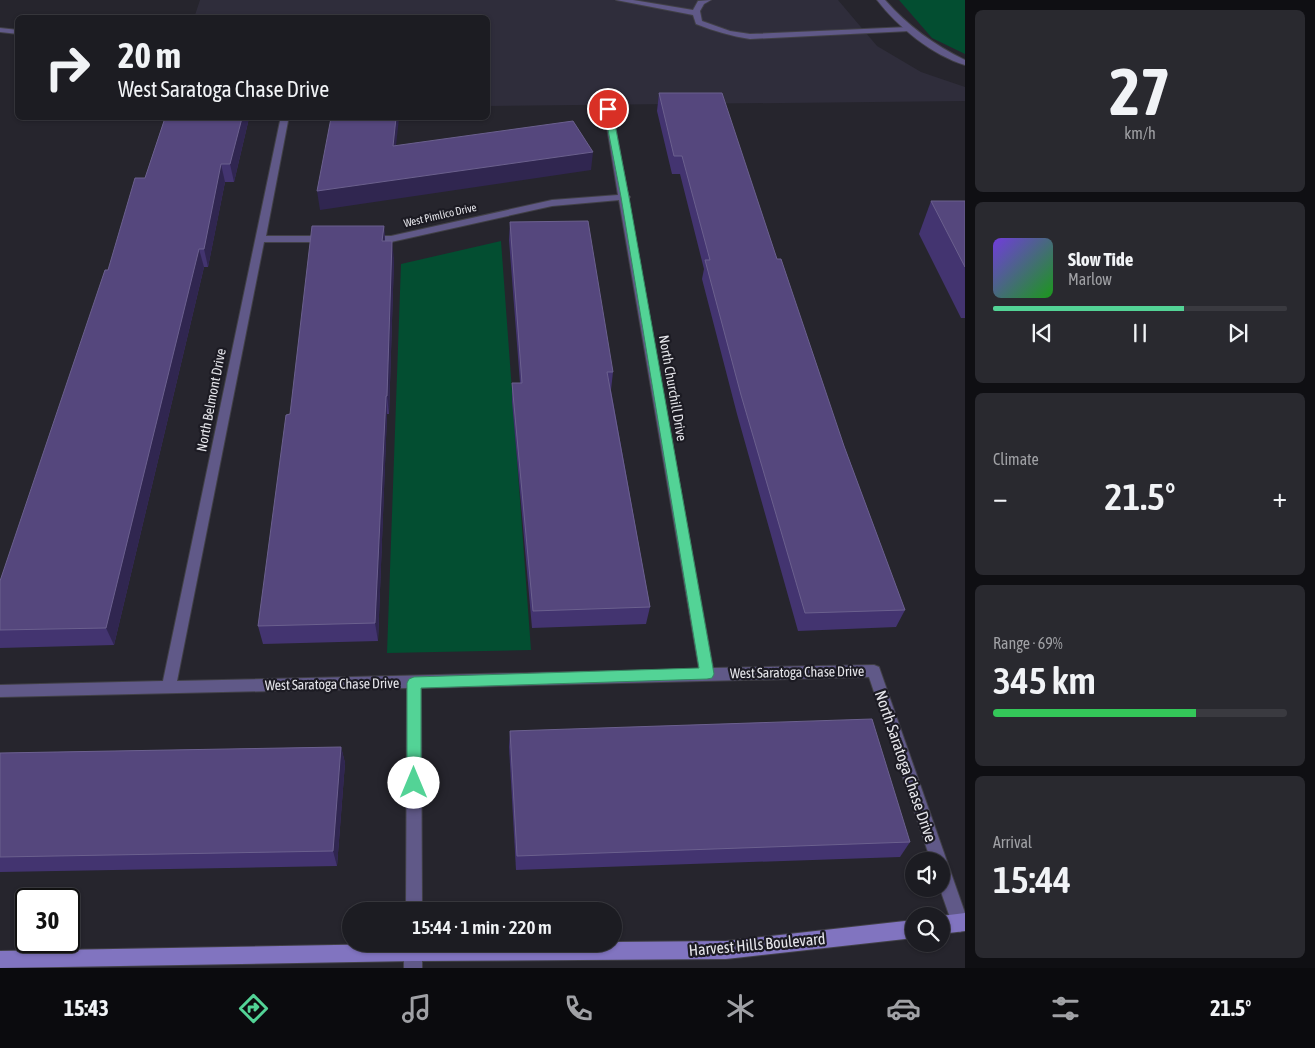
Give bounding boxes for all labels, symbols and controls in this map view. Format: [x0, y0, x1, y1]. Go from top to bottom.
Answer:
icon: right [35, 35, 100, 100]
text: 20 m [118, 35, 181, 75]
text: 27 [1109, 54, 1171, 129]
text: West Saratoga Chase Drive [118, 76, 329, 102]
pin [587, 88, 629, 130]
icon: arrive [594, 95, 622, 123]
text: km/h [1124, 124, 1156, 142]
street label: West Pimlico Drive [402, 201, 478, 229]
text: Slow Tide [1068, 248, 1133, 270]
text: Marlow [1068, 270, 1112, 288]
icon: previous [1028, 319, 1056, 347]
icon: pause [1126, 319, 1154, 347]
icon: next [1224, 319, 1252, 347]
street label: North Churchill Drive [656, 334, 690, 442]
street label: North Belmont Drive [193, 347, 229, 453]
text: Climate [993, 450, 1039, 468]
text: 21.5° [1105, 475, 1175, 518]
text: − [993, 481, 1008, 513]
text: + [1272, 481, 1287, 513]
text: Range · 69% [993, 634, 1063, 652]
text: 345 km [993, 659, 1096, 702]
street label: West Saratoga Chase Drive [730, 663, 864, 681]
street label: West Saratoga Chase Drive [265, 675, 399, 693]
street label: North Saratoga Chase Drive [871, 688, 940, 844]
position arrow [387, 756, 439, 808]
text: Arrival [993, 833, 1032, 851]
map controls [905, 852, 950, 952]
button: sound [905, 852, 950, 897]
text: 15:44 [993, 858, 1071, 901]
speed limit sign: 30 [15, 888, 80, 953]
button: search [905, 907, 950, 952]
text: 15:44 · 1 min · 220 m [412, 916, 552, 938]
street label: Harvest Hills Boulevard [688, 929, 826, 959]
icon: directions [236, 991, 271, 1026]
icon: music [399, 991, 434, 1026]
icon: phone [561, 991, 596, 1026]
icon: climate [723, 991, 758, 1026]
icon: car [886, 991, 921, 1026]
icon: filters [1048, 991, 1083, 1026]
text: 15:43 [64, 995, 109, 1021]
text: 21.5° [1210, 995, 1251, 1021]

